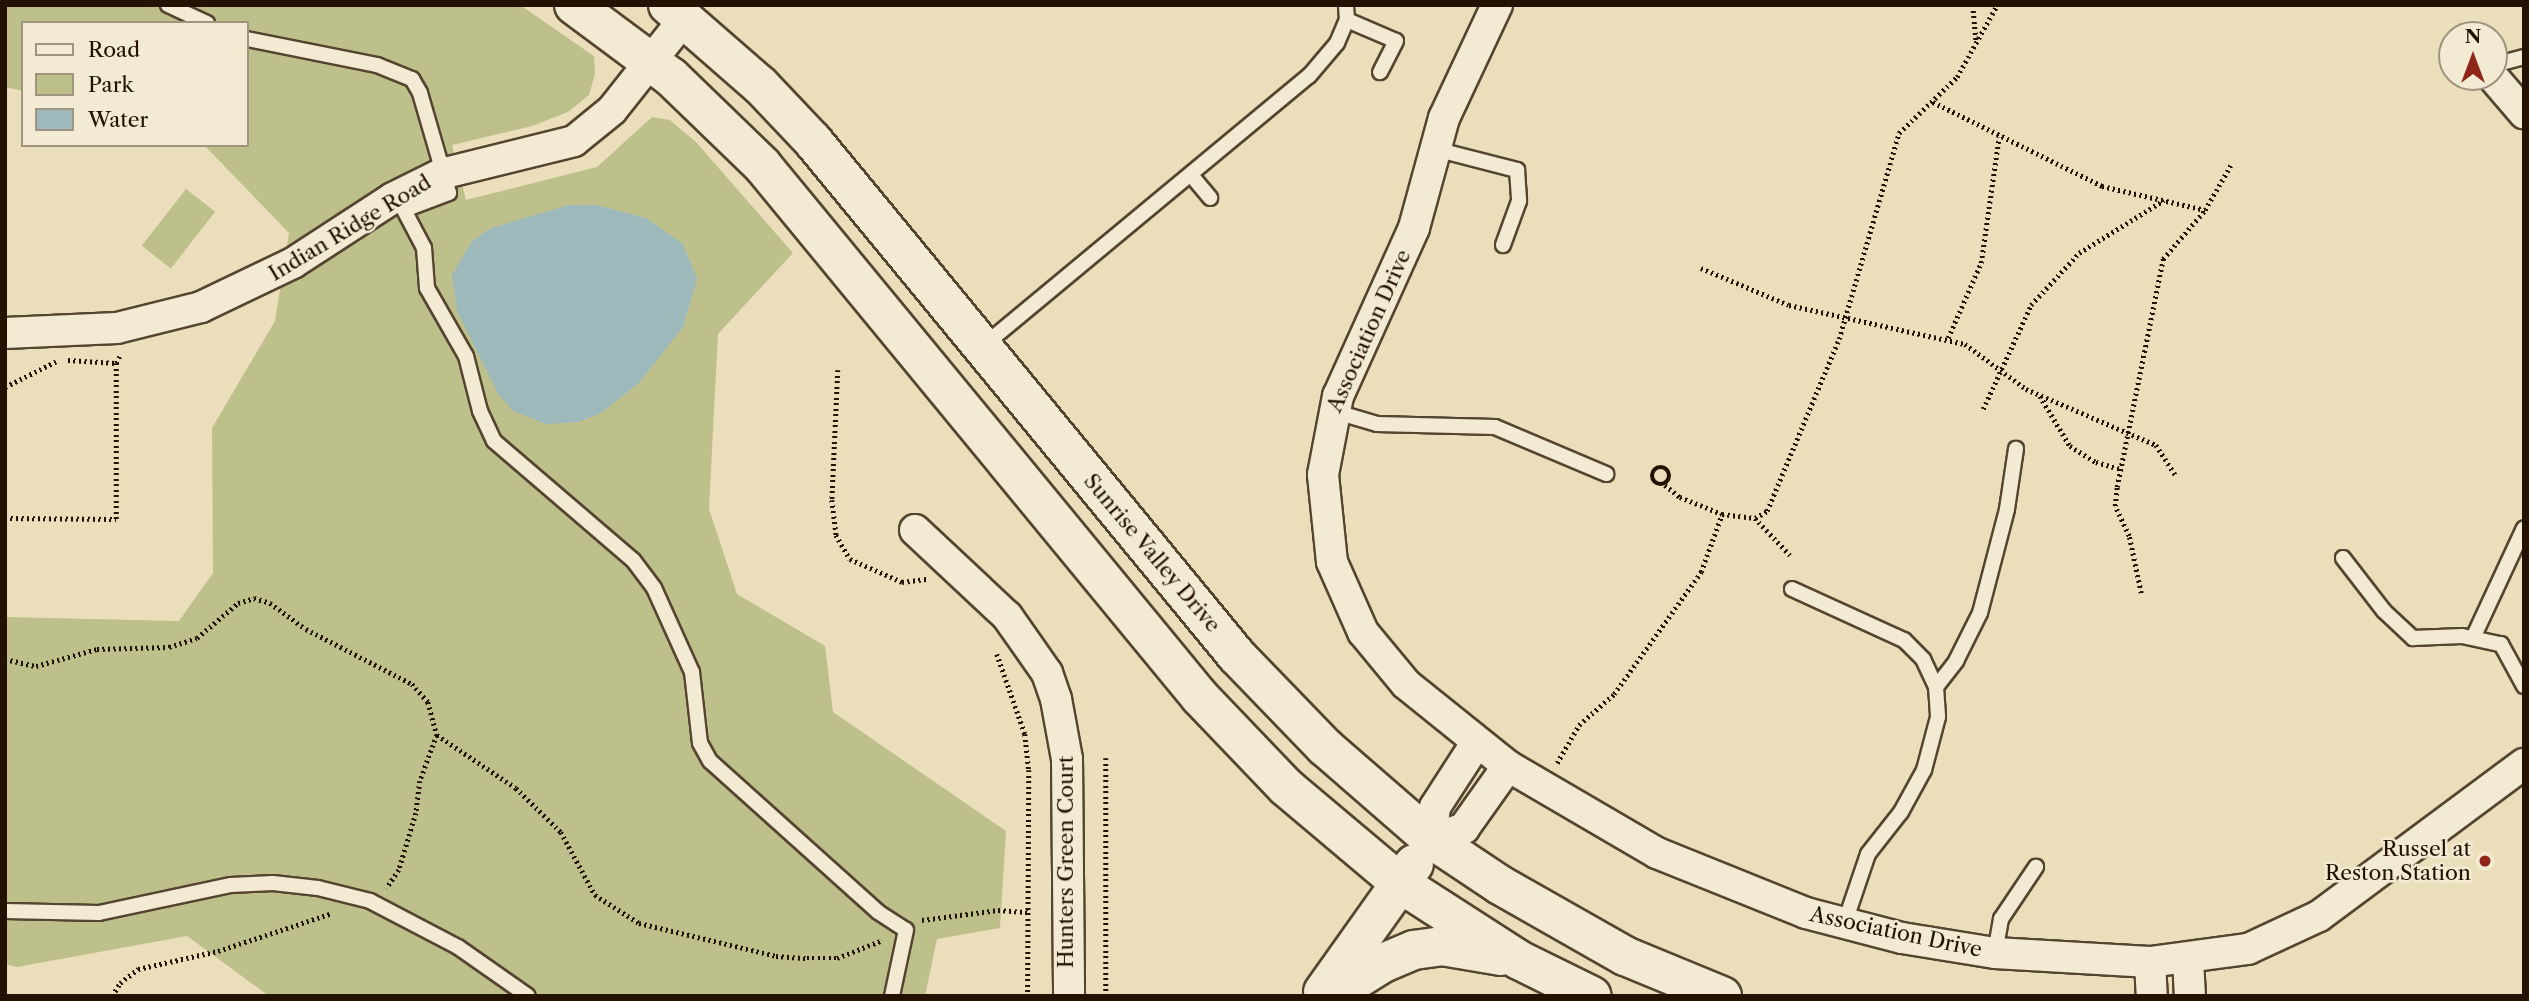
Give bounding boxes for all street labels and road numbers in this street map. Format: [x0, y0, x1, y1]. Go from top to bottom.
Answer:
street label: Indian Ridge Road [264, 170, 436, 286]
street label: Association Drive [1322, 246, 1416, 416]
street label: Sunrise Valley Drive [1078, 468, 1226, 638]
street label: Hunters Green Court [1053, 756, 1079, 968]
street label: Association Drive [1808, 901, 1984, 963]

